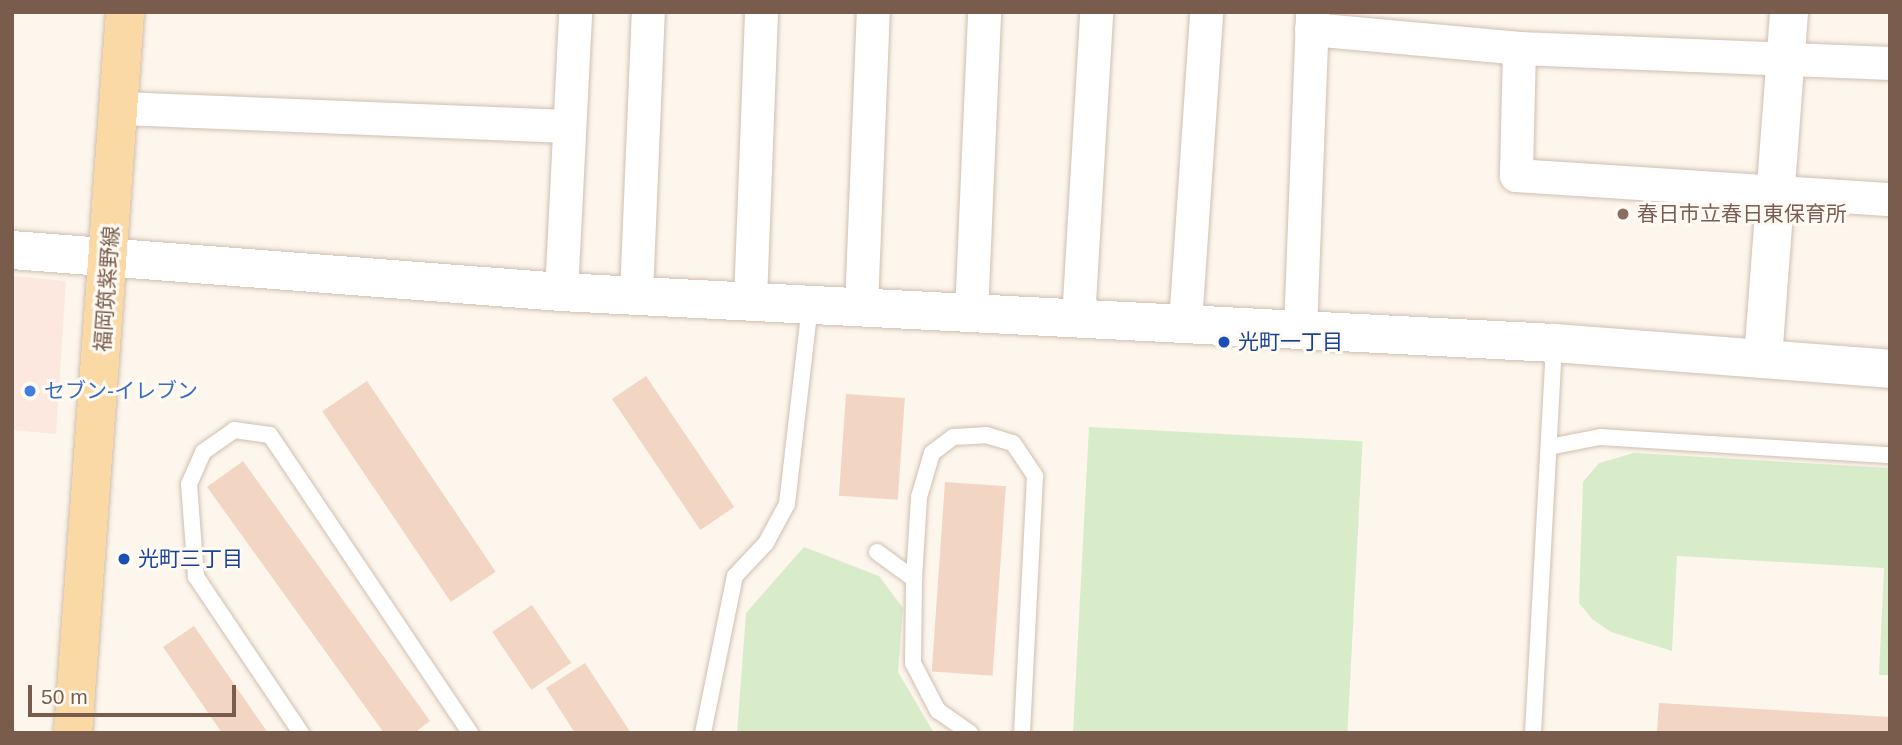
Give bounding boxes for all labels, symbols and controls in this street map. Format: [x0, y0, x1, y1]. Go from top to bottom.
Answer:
place label: 春日市立春日東保育所 [1637, 201, 1847, 227]
marker: 春日市立春日東保育所 [1615, 206, 1631, 222]
street label: 福岡筑紫野線 [90, 225, 124, 353]
place label: 光町一丁目 [1238, 329, 1343, 355]
marker: 光町一丁目 [1216, 334, 1232, 350]
place label: セブン-イレブン [44, 378, 198, 404]
marker: セブン-イレブン [22, 383, 38, 399]
place label: 光町三丁目 [138, 546, 243, 572]
marker: 光町三丁目 [116, 551, 132, 567]
scale bar [32, 672, 240, 716]
text: 50 m [41, 685, 88, 708]

